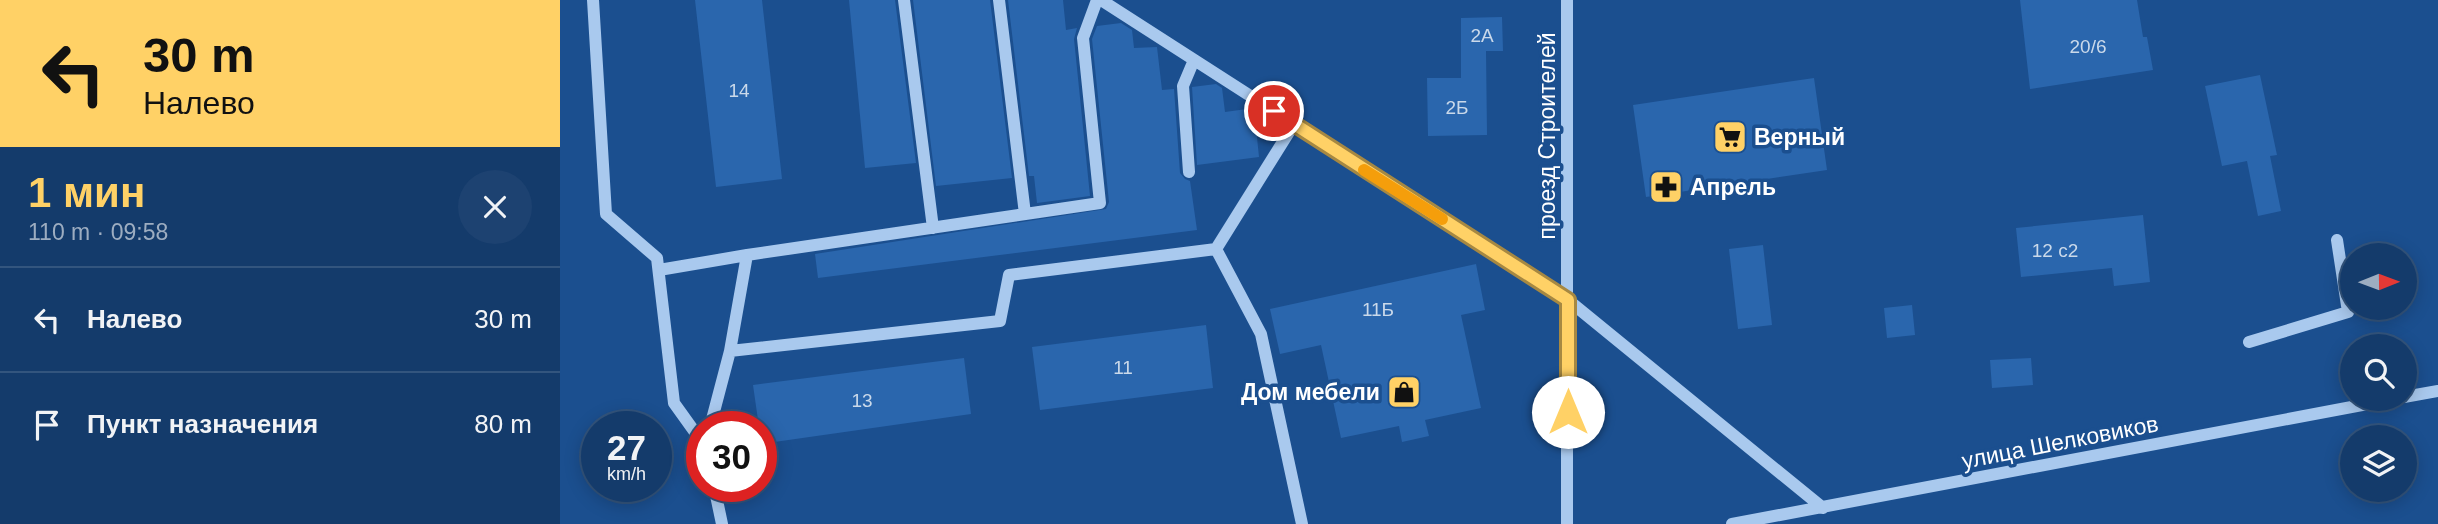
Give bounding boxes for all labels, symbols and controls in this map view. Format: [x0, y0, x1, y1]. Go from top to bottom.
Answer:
house number: 2А [1470, 25, 1494, 46]
icon: left [28, 28, 119, 119]
text: 30 m [143, 28, 255, 82]
street label: проезд Строителей [1534, 32, 1560, 240]
house number: 20/6 [2070, 36, 2106, 57]
house number: 14 [728, 80, 750, 101]
pin [1244, 81, 1304, 141]
text: Налево [143, 85, 255, 121]
icon: arrive [1255, 92, 1293, 130]
house number: 2Б [1445, 97, 1469, 118]
supermarket icon: Верный [1711, 118, 1749, 156]
place label: Верный [1754, 124, 1845, 150]
pharmacy icon: Апрель [1647, 168, 1685, 206]
text: 1 мин [28, 169, 145, 216]
button: close [458, 170, 532, 244]
place label: Апрель [1690, 174, 1776, 200]
text: 110 m · 09:58 [28, 219, 168, 245]
house number: 12 с2 [2032, 240, 2078, 261]
north arrow [2340, 243, 2417, 320]
map controls [2340, 243, 2417, 502]
house number: 11Б [1362, 299, 1394, 320]
icon: left [28, 301, 66, 339]
text: Налево [87, 304, 182, 334]
text: 30 m [474, 304, 532, 334]
button: search [2340, 334, 2417, 411]
house number: 11 [1113, 357, 1133, 378]
shop icon: Дом мебели [1385, 373, 1423, 411]
position arrow [1531, 375, 1605, 449]
place label: Дом мебели [1241, 379, 1380, 405]
house number: 13 [851, 390, 873, 411]
icon: arrive [28, 406, 66, 444]
text: Пункт назначения [87, 409, 318, 439]
text: 80 m [474, 409, 532, 439]
street label: улица Шелковиков [1960, 410, 2160, 474]
speed limit sign: 30 [686, 411, 777, 502]
button: layers [2340, 425, 2417, 502]
text: 27 [607, 428, 646, 467]
text: km/h [607, 464, 646, 484]

